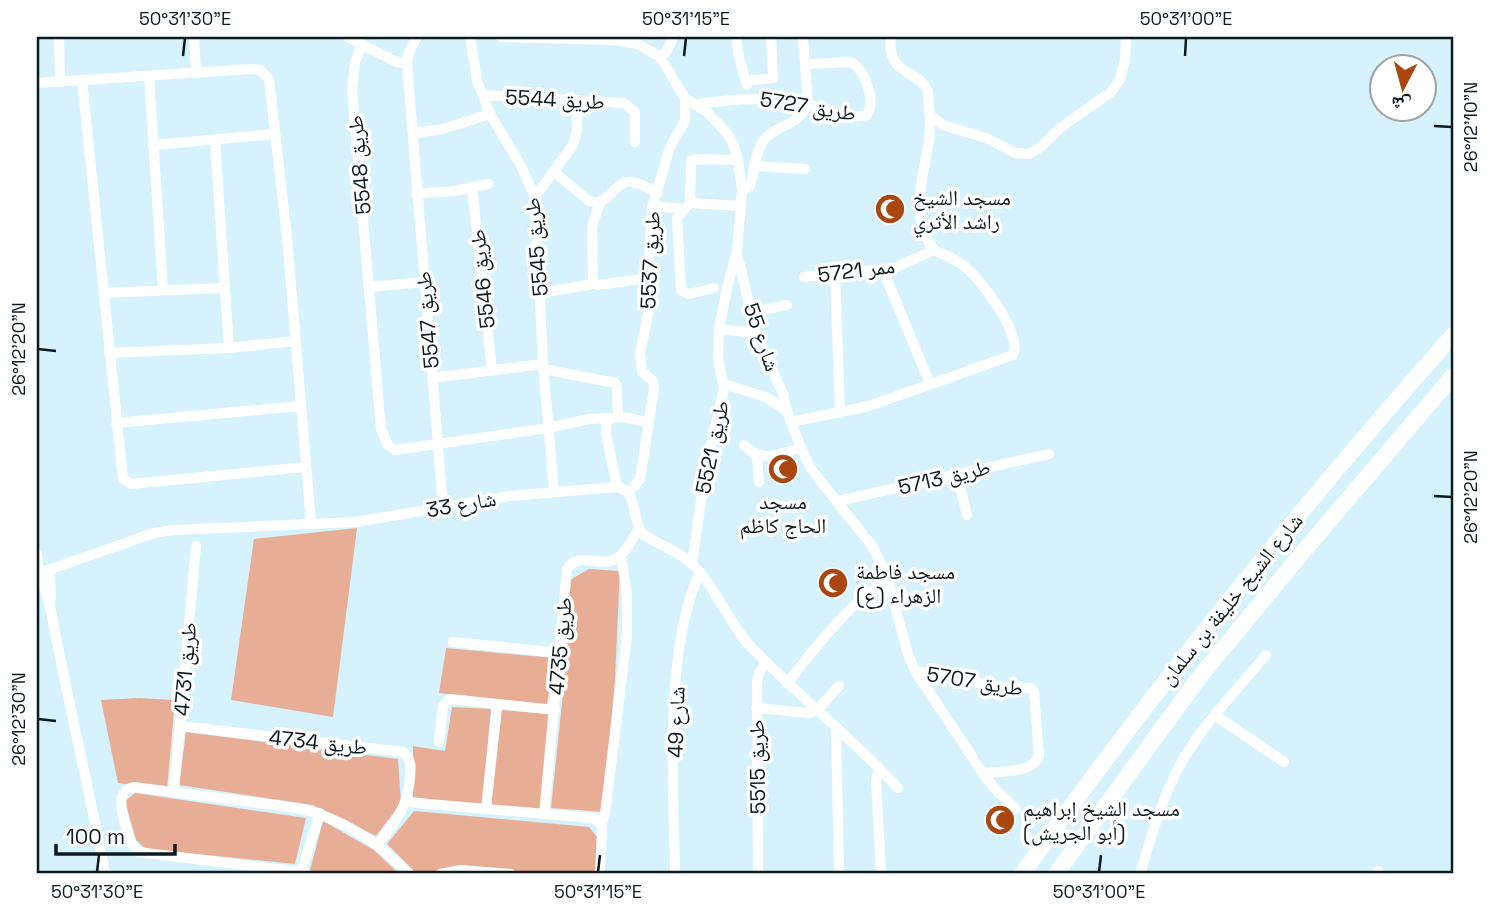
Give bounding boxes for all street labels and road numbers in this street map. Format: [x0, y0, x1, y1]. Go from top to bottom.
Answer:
street label: طريق 5544 [504, 83, 606, 115]
street label: طريق 5727 [758, 85, 858, 127]
street label: طريق 5548 [341, 114, 377, 216]
street label: طريق 5545 [518, 196, 554, 298]
street label: طريق 5537 [634, 210, 666, 310]
street label: طريق 5546 [463, 228, 501, 330]
street label: ممر 5721 [816, 252, 896, 288]
street label: طريق 5547 [409, 270, 445, 370]
street label: شارع 55 [738, 299, 786, 375]
street label: طريق 5521 [689, 398, 735, 496]
street label: طريق 5713 [895, 453, 993, 501]
street label: شارع 33 [424, 485, 498, 523]
street label: شارع الشيخ خليفة بن سلمان [1153, 508, 1309, 690]
street label: طريق 4735 [542, 596, 578, 696]
street label: طريق 4731 [167, 621, 203, 717]
street label: طريق 5707 [925, 660, 1025, 702]
street label: شارع 49 [661, 686, 691, 758]
street label: طريق 5515 [743, 719, 771, 815]
street label: طريق 4734 [268, 723, 368, 761]

